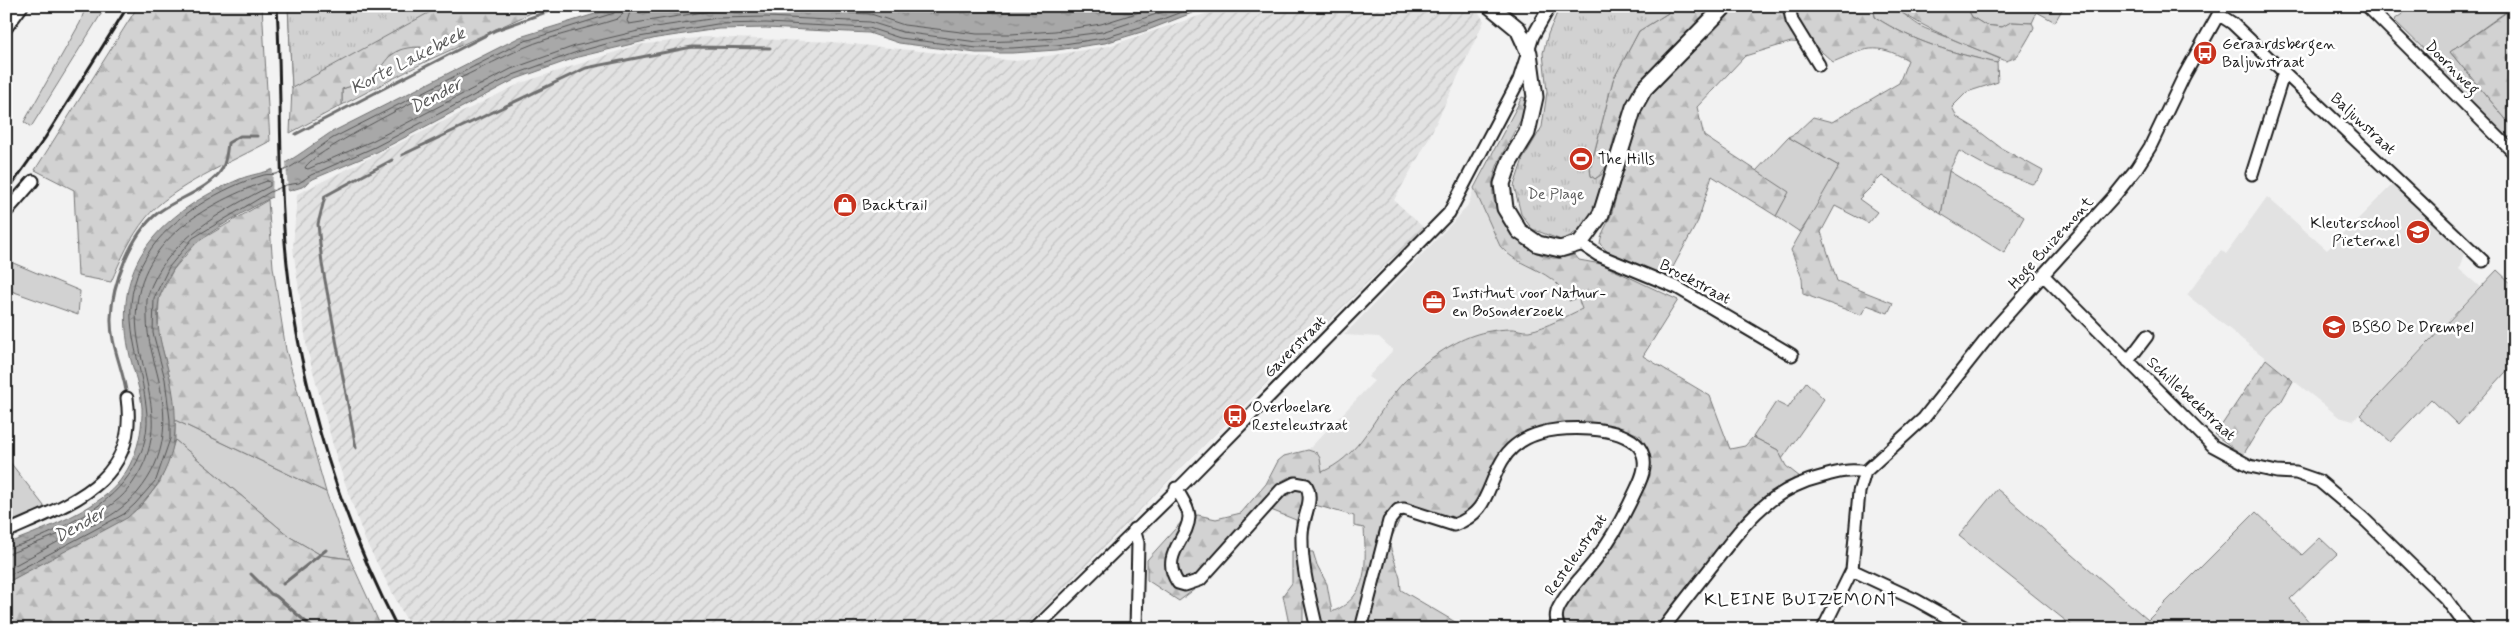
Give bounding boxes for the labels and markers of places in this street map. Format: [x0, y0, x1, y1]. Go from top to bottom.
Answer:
place label: Geraardsbergen Baljuwstraat [2222, 34, 2336, 73]
bus stop icon: Geraardsbergen Baljuwstraat [2192, 40, 2218, 66]
sports icon: The Hills [1568, 146, 1594, 172]
place label: The Hills [1598, 149, 1655, 170]
shop icon: Backtrail [832, 192, 858, 218]
place label: Backtrail [862, 195, 927, 216]
place label: Kleuterschool Pïeternel [2310, 213, 2400, 252]
school or university icon: Kleuterschool Pïeternel [2405, 219, 2431, 245]
place label: Instituut voor Natuur- en Bosonderzoek [1452, 283, 1606, 322]
office icon: Instituut voor Natuur- en Bosonderzoek [1421, 289, 1447, 315]
school or university icon: BSBO De Drempel [2321, 314, 2347, 340]
place label: BSBO De Drempel [2352, 317, 2474, 338]
place label: Overboelare Resteleustraat [1252, 397, 1348, 436]
bus stop icon: Overboelare Resteleustraat [1222, 403, 1248, 429]

